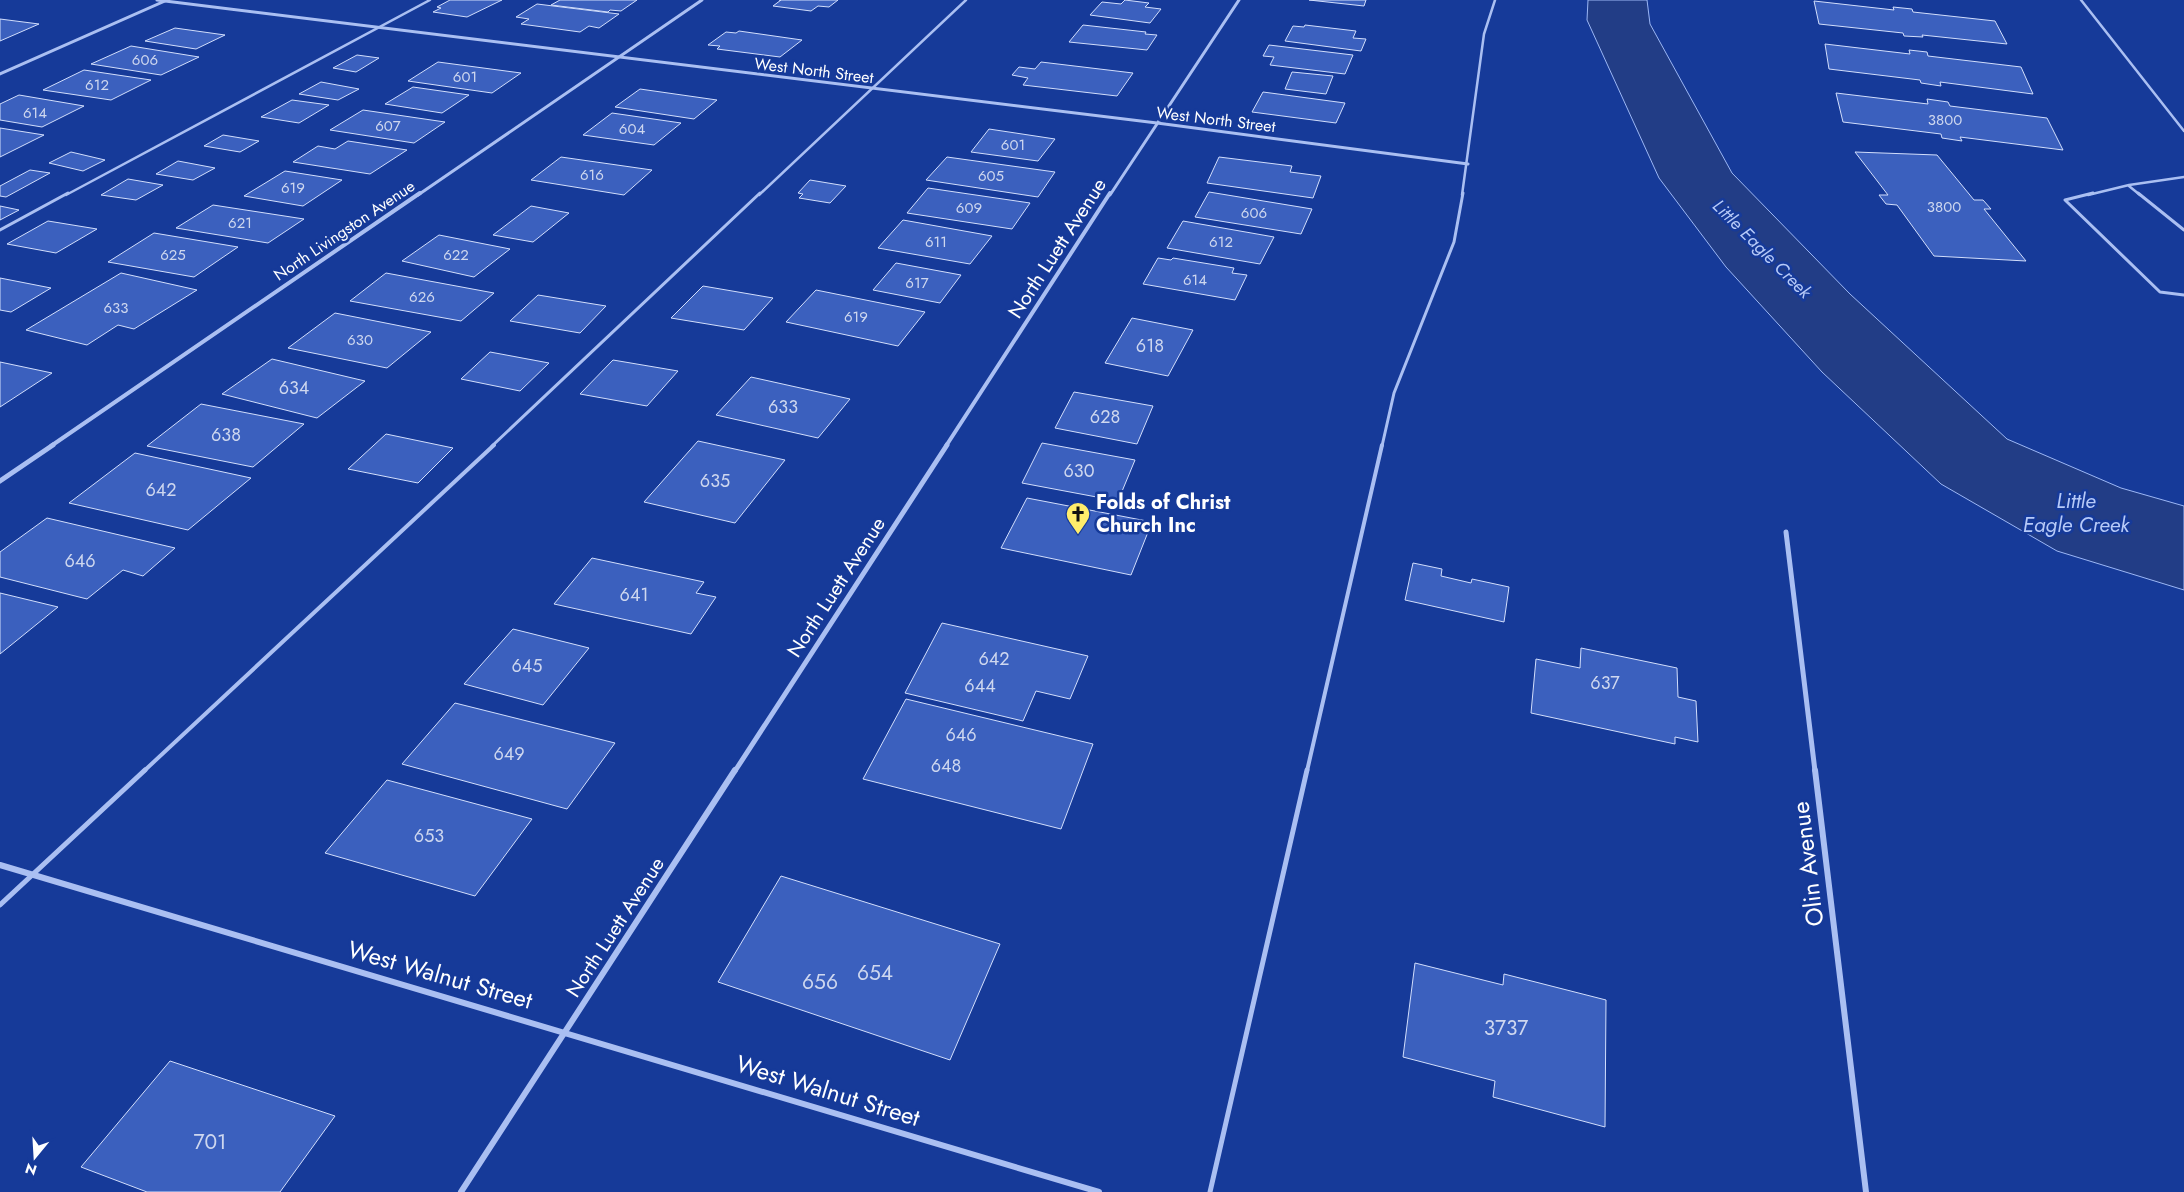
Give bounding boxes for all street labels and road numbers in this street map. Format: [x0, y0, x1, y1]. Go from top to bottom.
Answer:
street label: West North Street [753, 52, 875, 89]
street label: West North Street [1155, 101, 1277, 138]
street label: North Luett Avenue [1001, 172, 1114, 324]
street label: North Livingston Avenue [269, 175, 419, 286]
street label: North Luett Avenue [780, 511, 893, 663]
street label: Olin Avenue [1783, 800, 1833, 928]
street label: North Luett Avenue [559, 851, 672, 1003]
street label: West Walnut Street [344, 931, 537, 1018]
street label: West Walnut Street [732, 1046, 925, 1135]

